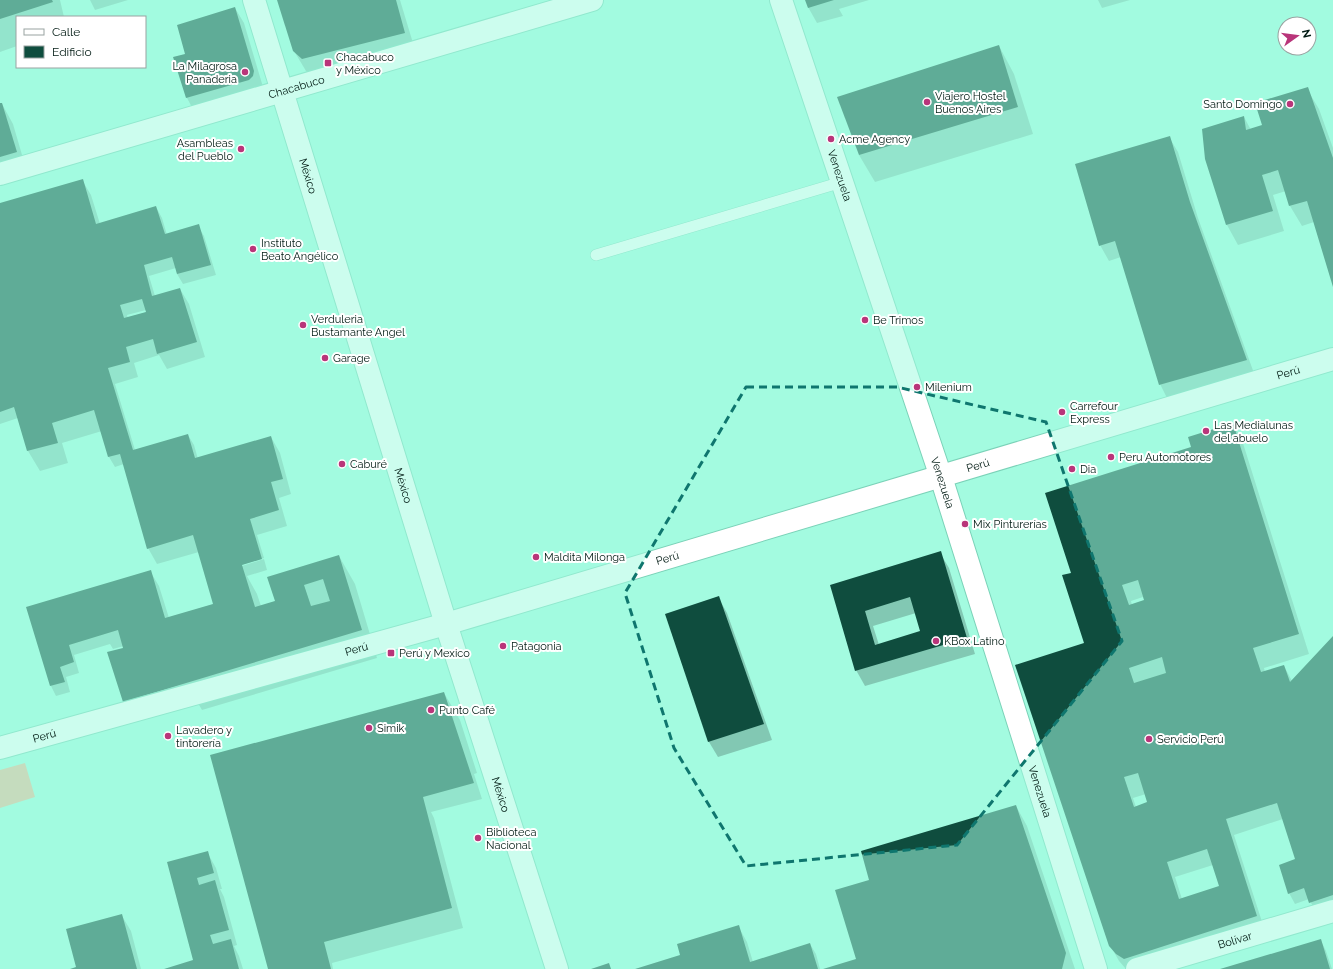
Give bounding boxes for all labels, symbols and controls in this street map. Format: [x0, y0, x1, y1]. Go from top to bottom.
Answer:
legend [16, 16, 146, 68]
north arrow [1277, 16, 1317, 56]
text: Calle [52, 25, 80, 39]
text: N [1299, 28, 1314, 39]
text: Edificio [52, 45, 92, 59]
place label: Chacabuco y México [336, 51, 394, 77]
marker: Chacabuco y México [323, 58, 333, 68]
place label: La Milagrosa Panaderia [172, 60, 237, 86]
marker: La Milagrosa Panaderia [240, 67, 250, 77]
street label: Chacabuco [267, 73, 327, 102]
place label: Viajero Hostel Buenos Aires [935, 90, 1006, 116]
marker: Viajero Hostel Buenos Aires [922, 97, 932, 107]
place label: Santo Domingo [1203, 98, 1282, 111]
marker: Santo Domingo [1285, 99, 1295, 109]
place label: Acme Agency [839, 133, 910, 146]
marker: Acme Agency [826, 134, 836, 144]
place label: Asambleas del Pueblo [177, 137, 233, 163]
marker: Asambleas del Pueblo [236, 144, 246, 154]
street label: Venezuela [825, 148, 854, 203]
street label: México [296, 157, 319, 196]
place label: Instituto Beato Angélico [261, 237, 339, 263]
marker: Instituto Beato Angélico [248, 244, 258, 254]
place label: Verduleria Bustamante Angel [311, 313, 405, 339]
place label: Be Trimos [873, 314, 923, 327]
marker: Be Trimos [860, 315, 870, 325]
marker: Verduleria Bustamante Angel [298, 320, 308, 330]
place label: Garage [333, 352, 371, 365]
marker: Garage [320, 353, 330, 363]
street label: Perú [1275, 363, 1302, 382]
place label: Milenium [925, 381, 972, 394]
marker: Milenium [912, 382, 922, 392]
place label: Carrefour Express [1070, 400, 1118, 426]
marker: Carrefour Express [1057, 407, 1067, 417]
place label: Las Medialunas del abuelo [1214, 419, 1293, 445]
marker: Las Medialunas del abuelo [1201, 426, 1211, 436]
place label: Peru Automotores [1119, 451, 1211, 464]
marker: Peru Automotores [1106, 452, 1116, 462]
street label: Venezuela [928, 455, 957, 510]
street label: Perú [965, 456, 991, 475]
place label: Caburé [350, 458, 388, 471]
marker: Caburé [337, 459, 347, 469]
place label: Dia [1080, 463, 1096, 476]
marker: Dia [1067, 464, 1077, 474]
street label: México [391, 466, 415, 505]
place label: Mix Pinturerías [973, 518, 1047, 531]
marker: Mix Pinturerías [960, 519, 970, 529]
street label: Perú [654, 549, 681, 568]
place label: Maldita Milonga [544, 551, 625, 564]
marker: Maldita Milonga [531, 552, 541, 562]
place label: KBox Latino [944, 635, 1005, 648]
marker: KBox Latino [931, 636, 941, 646]
street label: Perú [343, 640, 370, 659]
place label: Patagonia [511, 640, 562, 653]
marker: Patagonia [498, 641, 508, 651]
place label: Perú y Mexico [399, 647, 470, 660]
marker: Perú y Mexico [386, 648, 396, 658]
place label: Punto Café [439, 704, 496, 717]
marker: Punto Café [426, 705, 436, 715]
place label: Simik [377, 722, 405, 735]
marker: Simik [364, 723, 374, 733]
place label: Lavadero y tintorería [176, 724, 232, 750]
street label: Perú [31, 727, 58, 746]
marker: Lavadero y tintorería [163, 731, 173, 741]
place label: Servicio Perú [1157, 733, 1224, 746]
marker: Servicio Perú [1144, 734, 1154, 744]
street label: Venezuela [1025, 764, 1054, 819]
street label: México [489, 775, 512, 814]
place label: Biblioteca Nacional [486, 826, 536, 852]
marker: Biblioteca Nacional [473, 833, 483, 843]
street label: Bolívar [1216, 929, 1254, 952]

